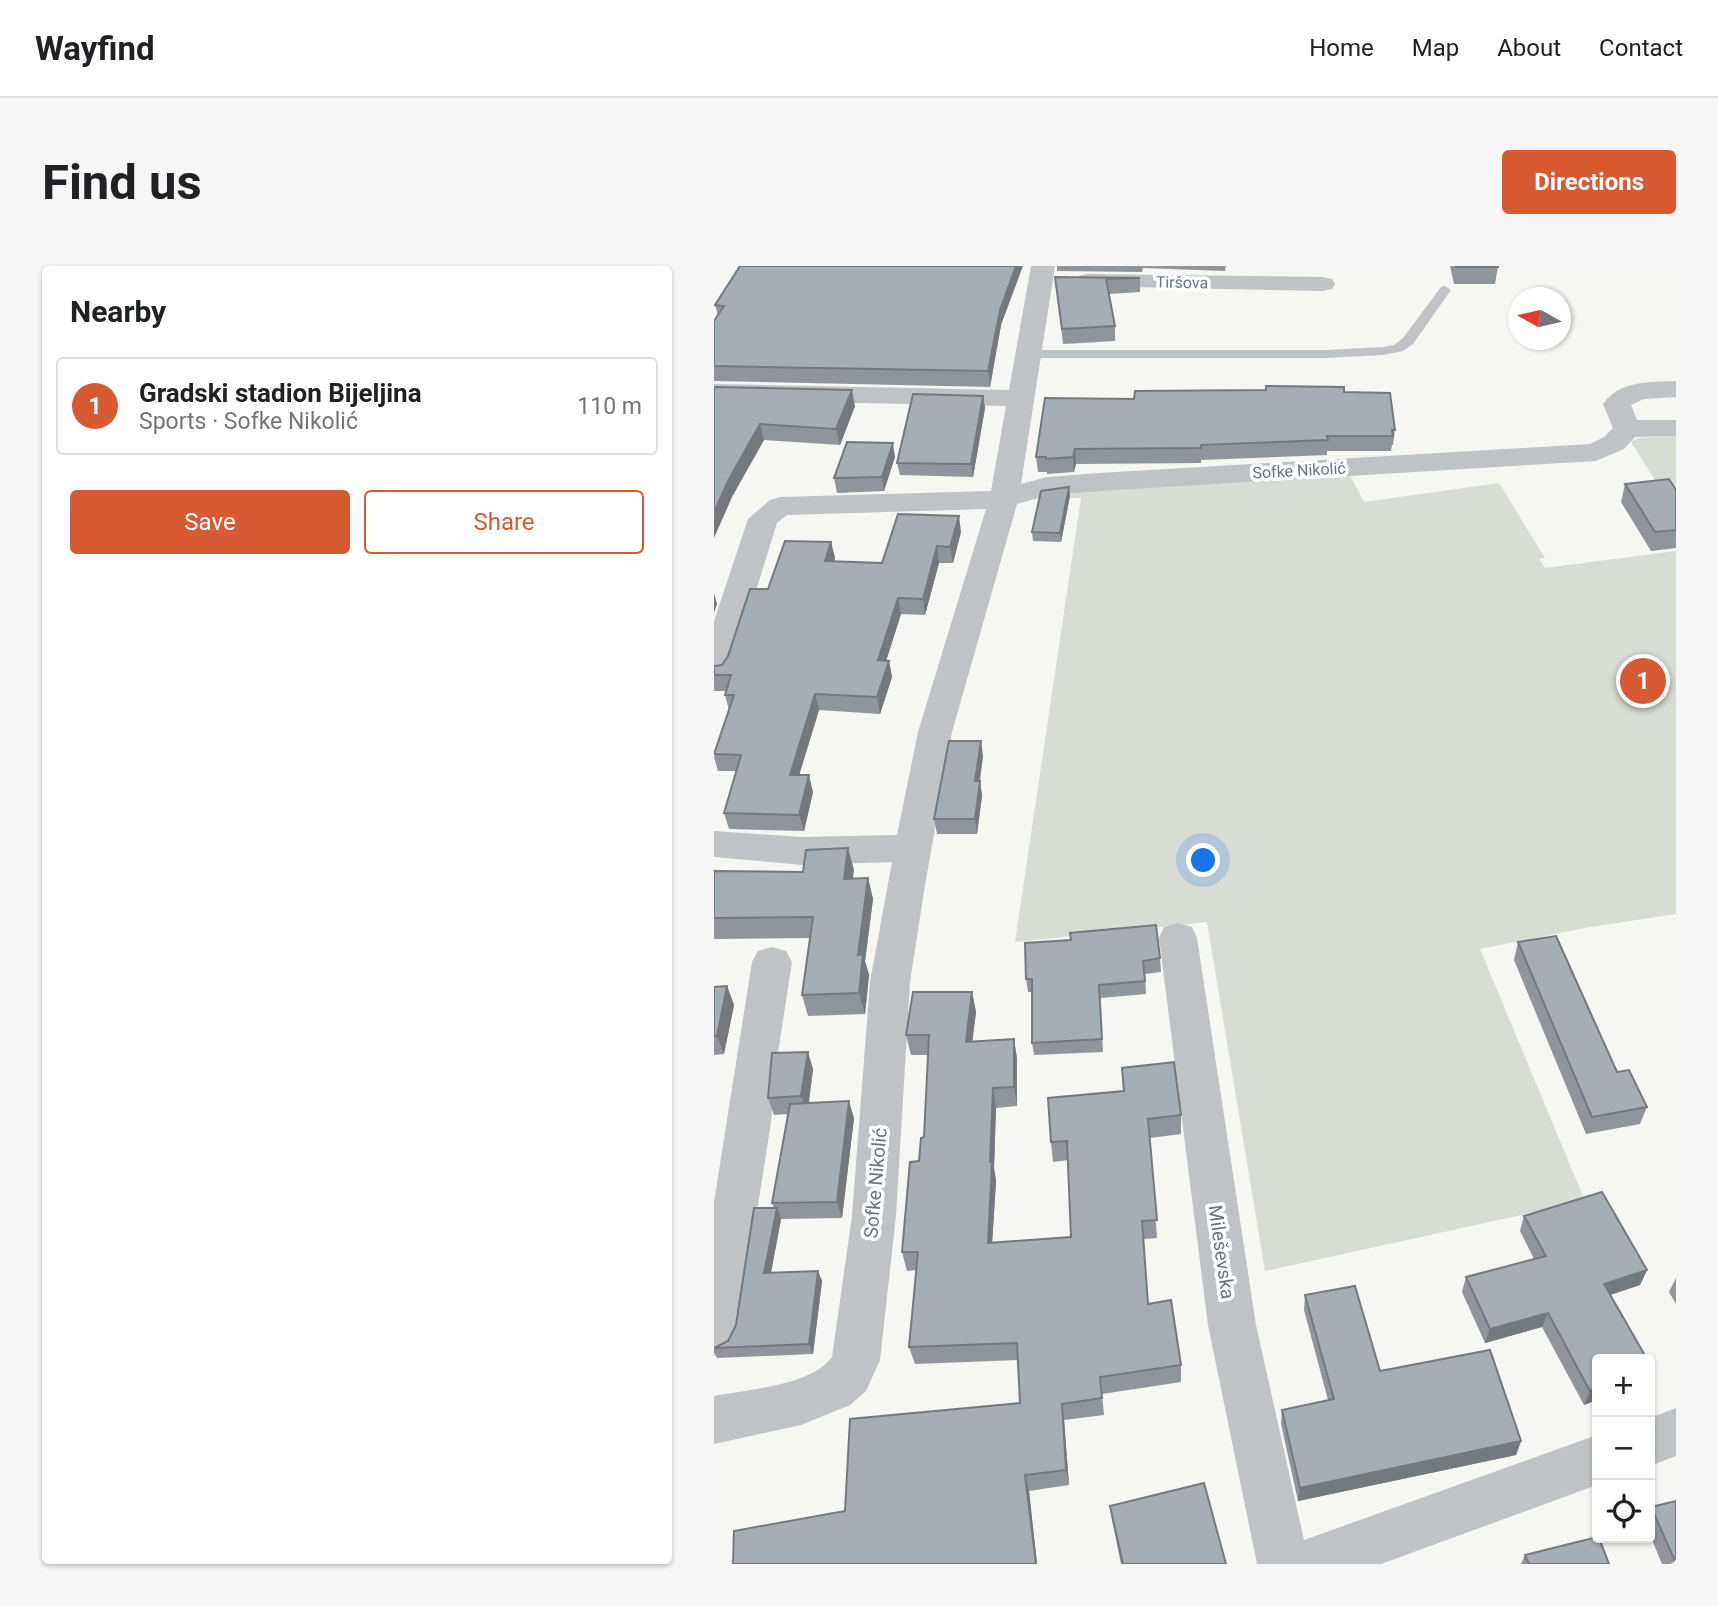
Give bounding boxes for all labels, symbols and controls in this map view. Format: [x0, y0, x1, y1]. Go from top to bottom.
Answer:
text: Wayfind [35, 29, 155, 68]
text: Home [1309, 34, 1374, 62]
text: Map [1412, 34, 1459, 62]
text: About [1497, 34, 1561, 62]
text: Contact [1599, 34, 1683, 62]
button: Directions [1502, 150, 1676, 214]
text: Find us [42, 154, 202, 211]
street label: Tiršova [1156, 273, 1208, 292]
north arrow [1508, 287, 1571, 350]
text: Nearby [70, 294, 166, 329]
text: Gradski stadion Bijeljina [139, 378, 422, 408]
text: 1 [88, 393, 102, 420]
text: 110 m [577, 393, 642, 420]
text: Sports · Sofke Nikolić [139, 408, 358, 435]
street label: Sofke Nikolić [1252, 459, 1346, 482]
button: Save [70, 490, 350, 554]
button: Share [364, 490, 644, 554]
pin: 1 [1620, 655, 1666, 707]
your location [1186, 843, 1220, 877]
street label: Sofke Nikolić [859, 1127, 892, 1239]
street label: Mileševska [1204, 1204, 1239, 1301]
map controls [1592, 1354, 1655, 1543]
button: + [1592, 1354, 1655, 1417]
button: − [1592, 1417, 1655, 1480]
button: locate [1592, 1480, 1655, 1543]

